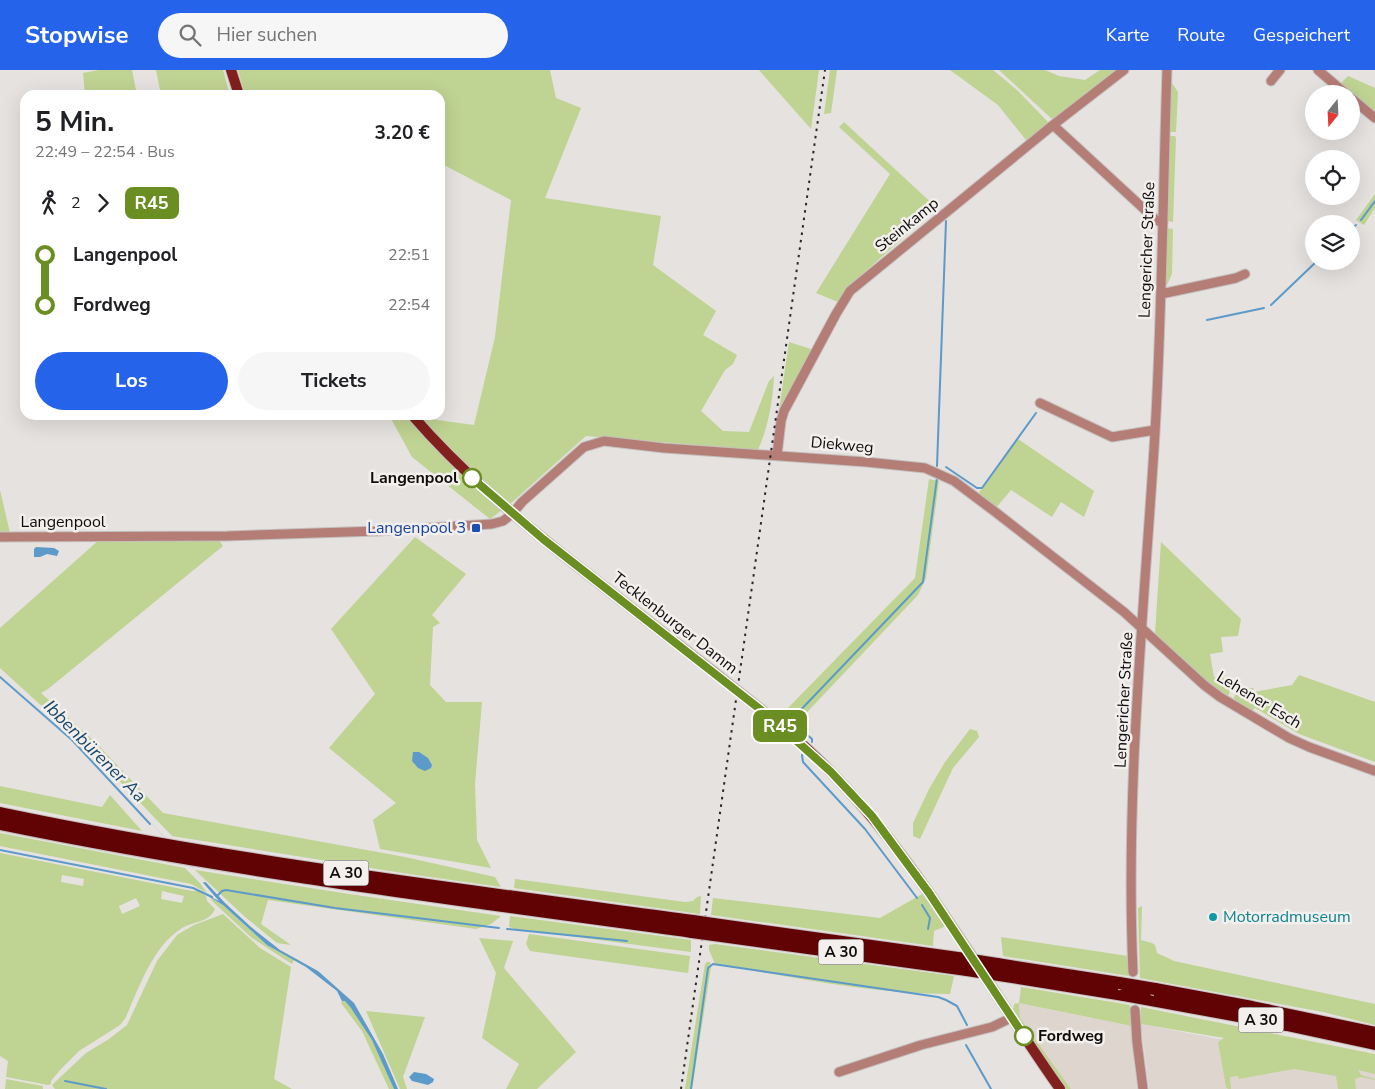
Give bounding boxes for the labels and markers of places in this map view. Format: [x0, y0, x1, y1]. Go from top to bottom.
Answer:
place label: Langenpool [370, 467, 458, 489]
marker: Langenpool [462, 468, 482, 488]
place label: Langenpool 3 [367, 517, 466, 539]
marker: Langenpool 3 [470, 522, 482, 534]
place label: Motorradmuseum [1223, 906, 1351, 928]
marker: Motorradmuseum [1207, 911, 1219, 923]
place label: Fordweg [1038, 1025, 1104, 1047]
marker: Fordweg [1014, 1026, 1034, 1046]

